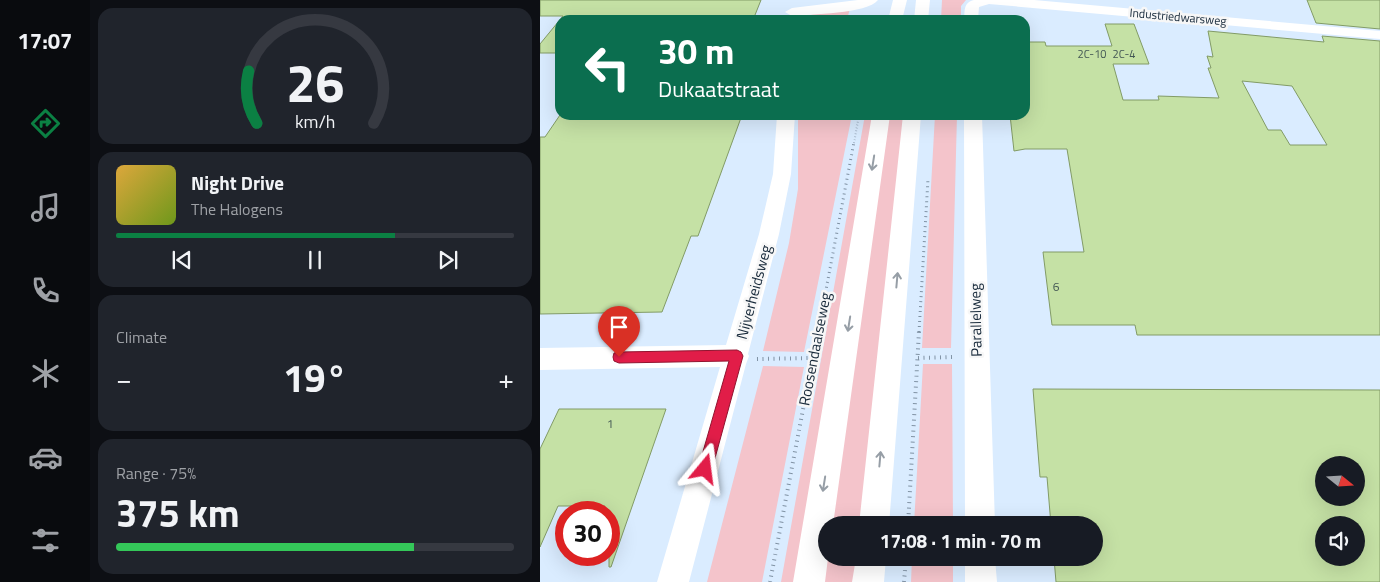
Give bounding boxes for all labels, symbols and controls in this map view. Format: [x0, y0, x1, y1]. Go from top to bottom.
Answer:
street label: Industriedwarsweg [1129, 3, 1227, 30]
text: 17:07 [18, 24, 72, 58]
text: 30 m [658, 24, 734, 78]
icon: left [575, 35, 640, 100]
text: 26 [286, 43, 344, 122]
house number: 2C-10 [1078, 46, 1106, 62]
house number: 2C-4 [1113, 46, 1135, 62]
text: Dukaatstraat [658, 72, 779, 106]
icon: directions [28, 106, 63, 141]
text: km/h [295, 108, 335, 135]
one-way arrow [868, 155, 878, 171]
text: Night Drive [191, 168, 284, 197]
icon: music [28, 190, 63, 225]
text: The Halogens [191, 197, 283, 221]
street label: Nijverheidsweg [730, 242, 777, 342]
icon: previous [168, 246, 196, 274]
icon: pause [301, 246, 329, 274]
icon: next [434, 246, 462, 274]
one-way arrow [892, 272, 902, 288]
icon: phone [28, 273, 63, 308]
house number: 6 [1053, 277, 1060, 296]
street label: Parallelweg [963, 283, 988, 357]
street label: Roosendaalseweg [792, 290, 837, 408]
pin [598, 306, 640, 357]
icon: arrive [605, 313, 633, 341]
one-way arrow [843, 315, 853, 331]
text: Climate [116, 325, 167, 349]
text: 19° [283, 349, 347, 407]
icon: climate [28, 356, 63, 391]
text: − [116, 357, 132, 400]
text: + [498, 357, 514, 400]
house number: 1 [607, 414, 613, 433]
icon: car [28, 440, 63, 475]
position arrow [678, 442, 730, 494]
one-way arrow [875, 451, 885, 467]
north arrow [1315, 456, 1365, 506]
map controls [1315, 456, 1365, 566]
text: Range · 75% [116, 461, 196, 485]
one-way arrow [819, 476, 829, 492]
text: 375 km [116, 484, 240, 542]
speed limit sign: 30 [555, 501, 620, 566]
button: sound [1315, 516, 1365, 566]
icon: filters [28, 523, 63, 558]
text: 17:08 · 1 min · 70 m [880, 526, 1041, 555]

